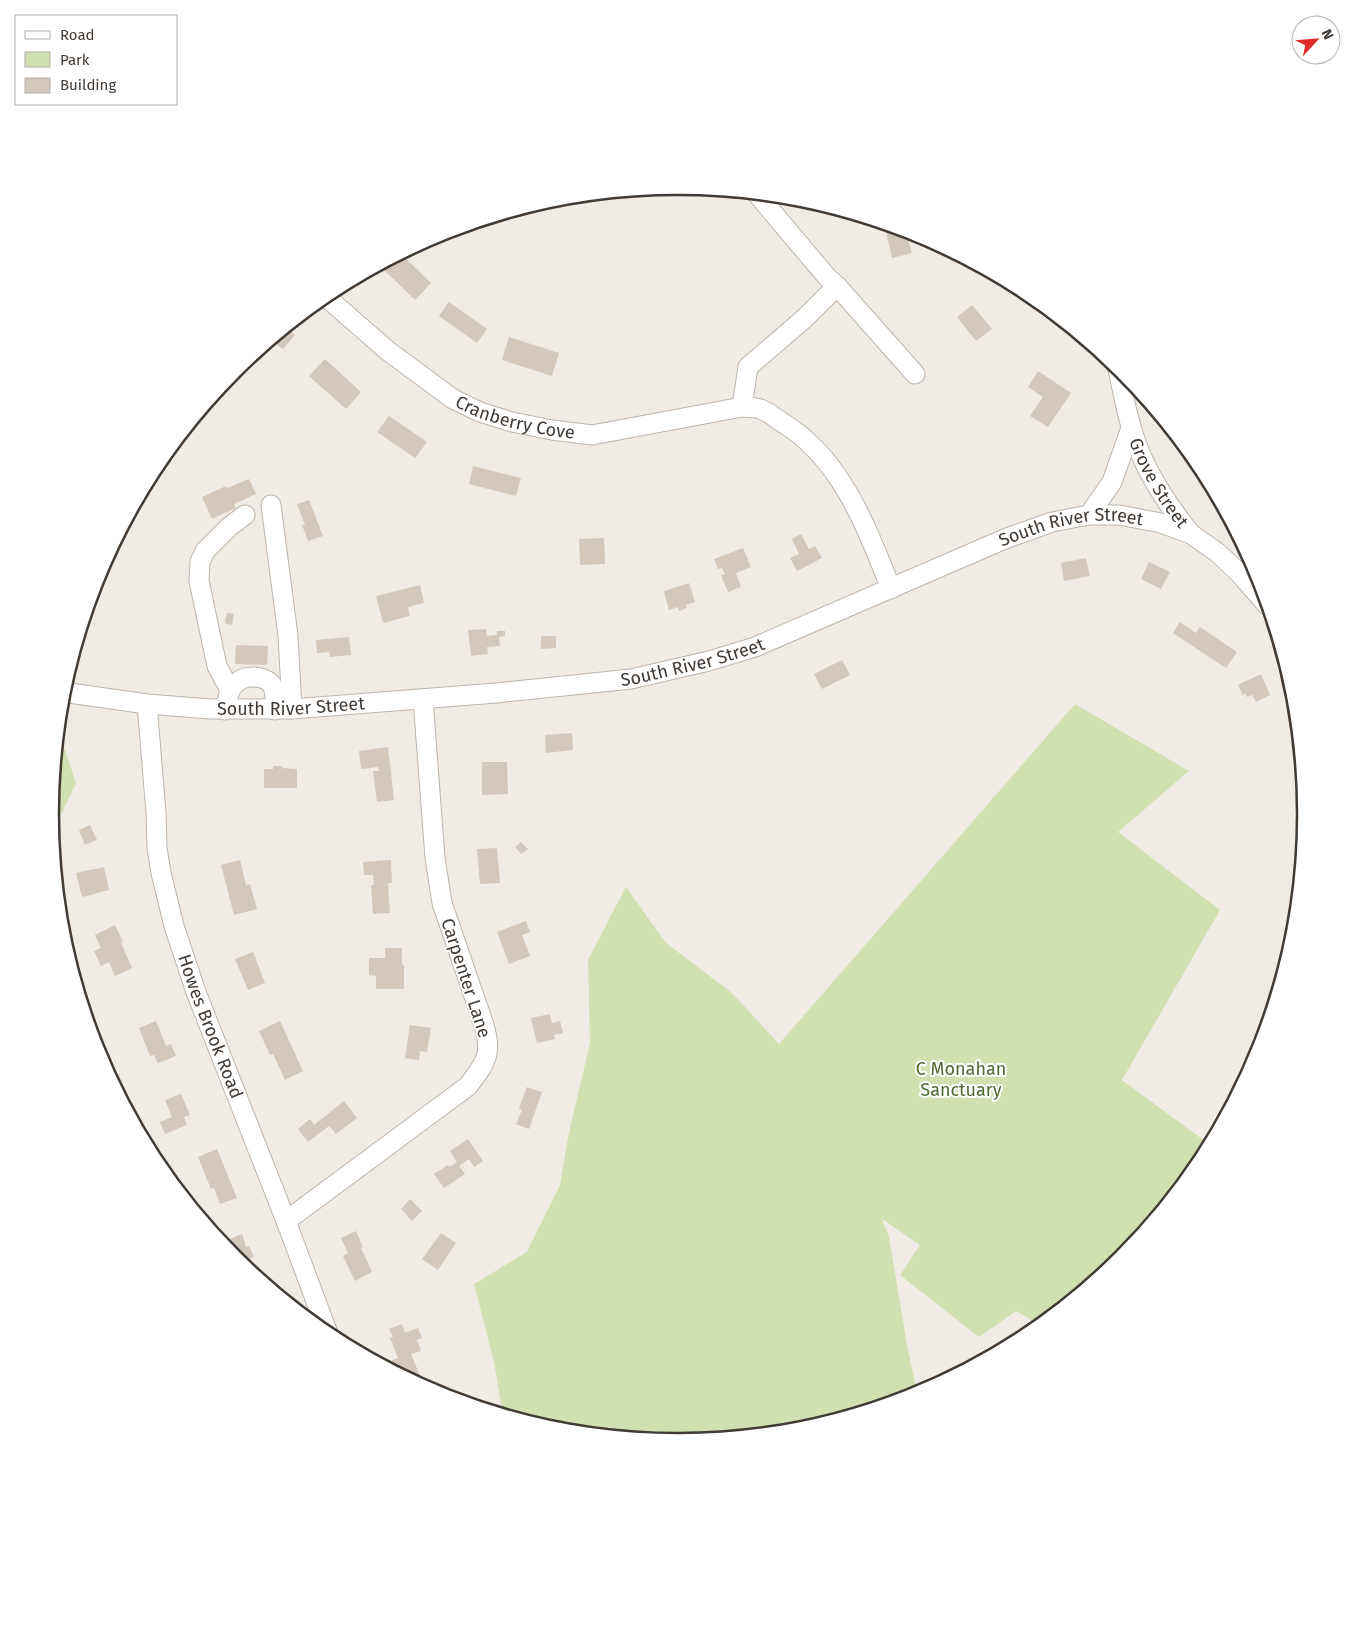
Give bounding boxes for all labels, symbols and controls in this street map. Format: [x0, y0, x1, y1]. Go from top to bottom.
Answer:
legend [15, 15, 178, 105]
north arrow [1291, 15, 1341, 65]
text: Road [60, 26, 95, 44]
text: N [1318, 27, 1337, 42]
text: Park [60, 51, 90, 69]
text: Building [60, 76, 116, 94]
street label: Cranberry Cove [452, 391, 576, 444]
street label: Grove Street [1124, 435, 1193, 533]
street label: South River Street [995, 504, 1146, 551]
street label: South River Street [620, 633, 768, 691]
street label: South River Street [217, 692, 366, 720]
street label: Carpenter Lane [436, 915, 496, 1041]
street label: Howes Brook Road [173, 951, 248, 1102]
park label: C Monahan Sanctuary [916, 1058, 1006, 1101]

